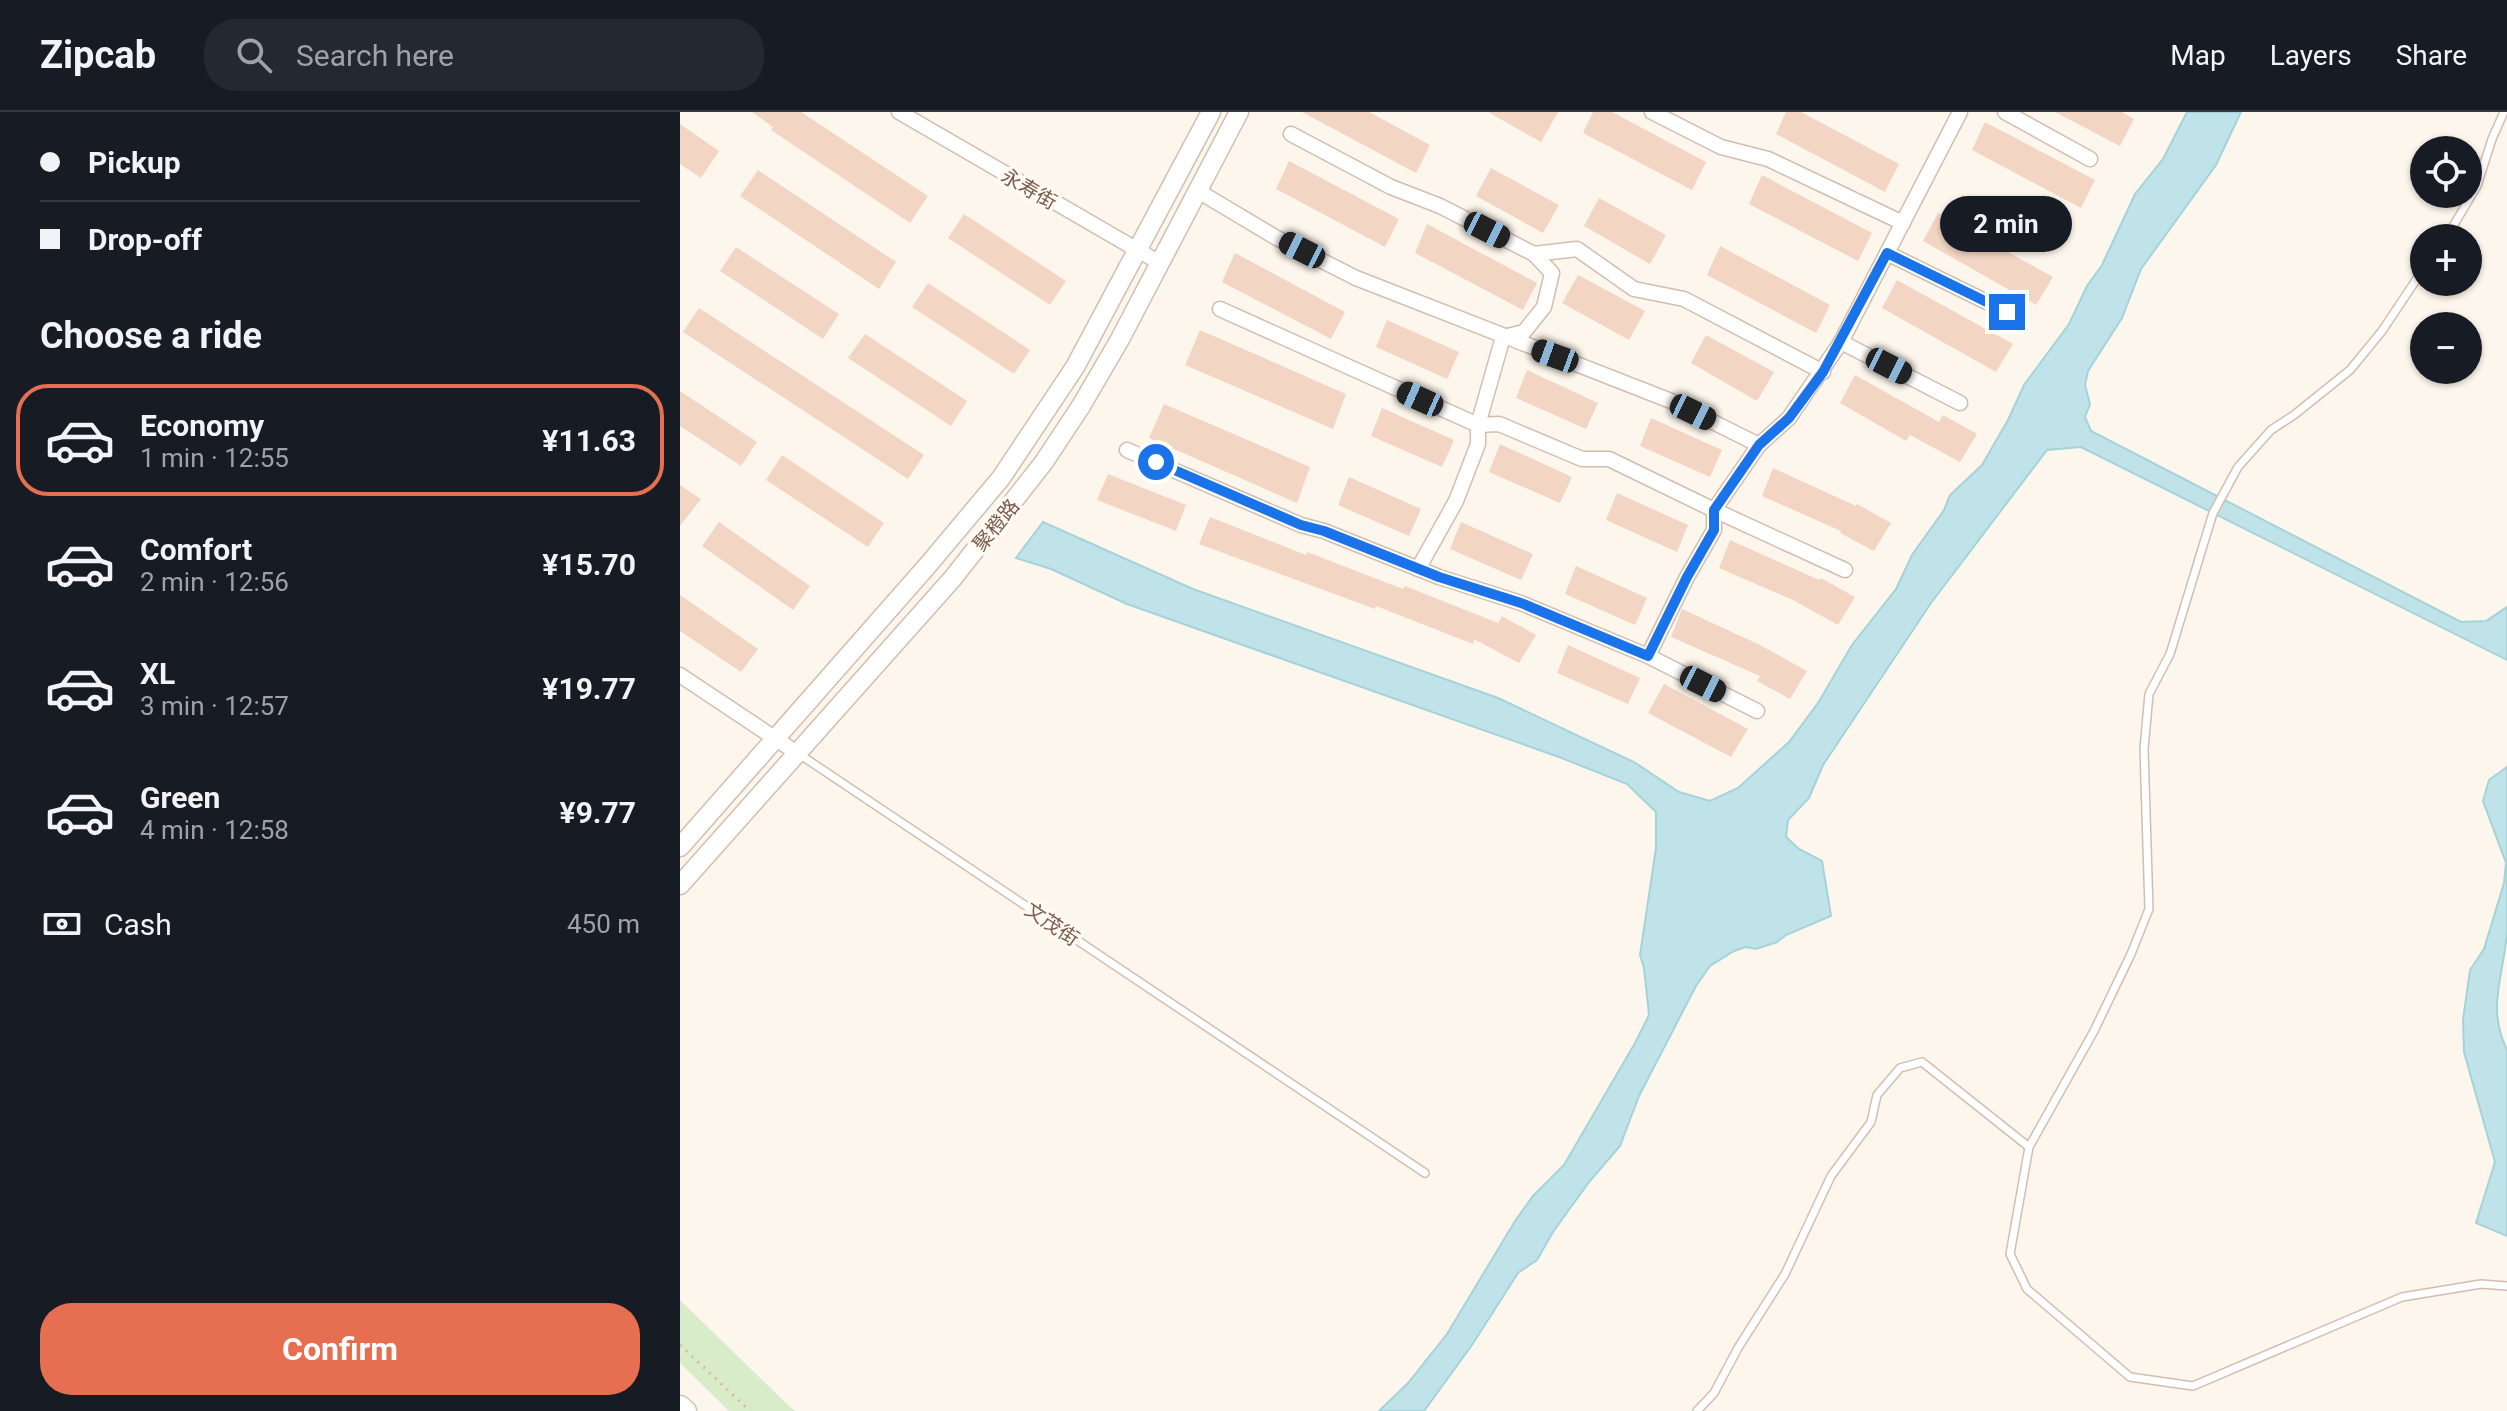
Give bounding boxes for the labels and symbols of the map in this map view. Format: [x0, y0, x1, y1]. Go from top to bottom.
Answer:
street label: 永寿街 [997, 164, 1061, 214]
callout: 2 min [1941, 196, 2073, 252]
car [1460, 208, 1514, 252]
car [1275, 228, 1329, 272]
route end [1989, 294, 2025, 330]
car [1528, 337, 1582, 375]
car [1862, 344, 1916, 388]
car [1393, 378, 1447, 420]
car [1666, 391, 1720, 433]
route start [1138, 444, 1174, 480]
street label: 聚橙路 [968, 494, 1024, 556]
car [1676, 662, 1730, 706]
street label: 文茂街 [1020, 897, 1084, 951]

